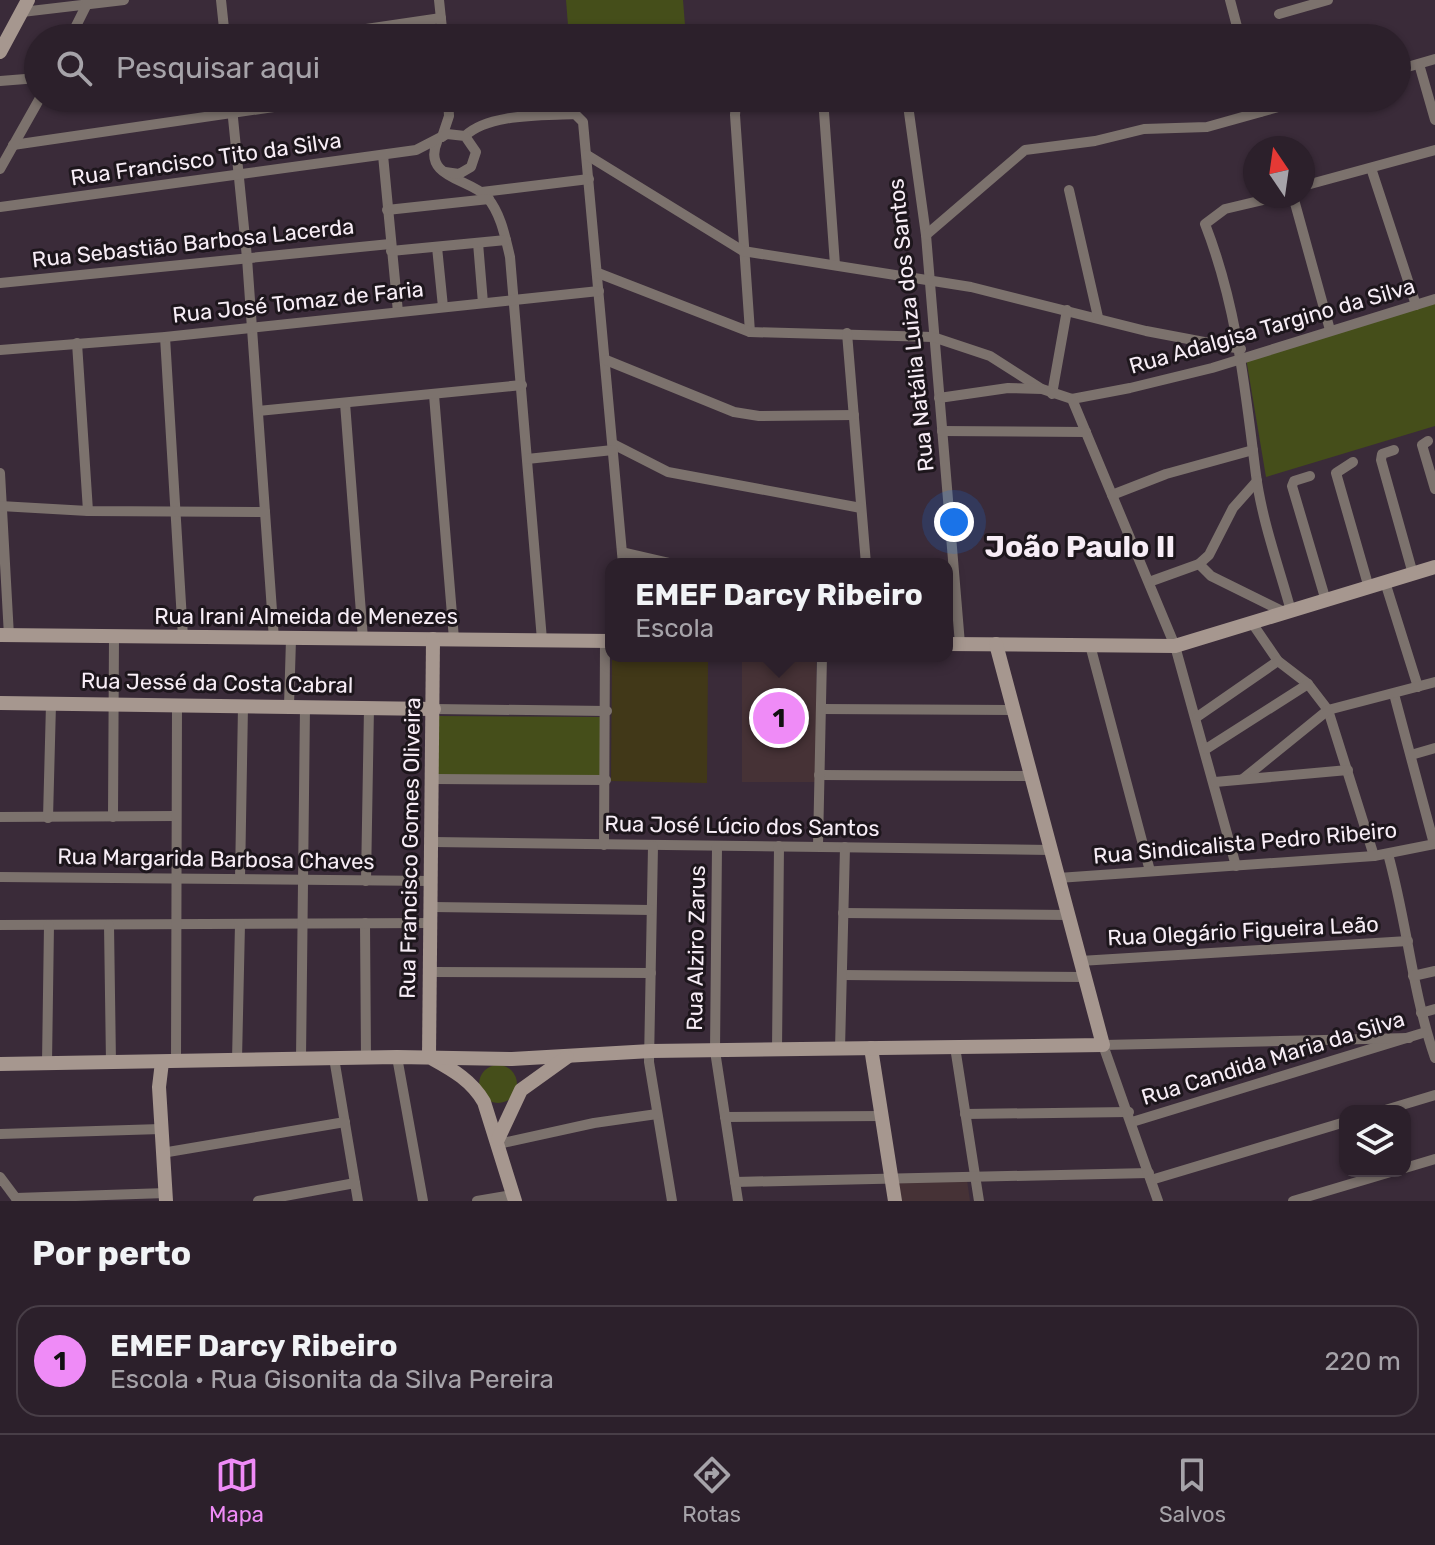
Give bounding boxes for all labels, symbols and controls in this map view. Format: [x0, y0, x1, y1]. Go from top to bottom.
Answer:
search box [24, 24, 1411, 112]
icon: search [52, 46, 96, 90]
text: Pesquisar aqui [116, 50, 320, 86]
street label: Rua Francisco Tito da Silva [69, 127, 343, 191]
north arrow [1243, 136, 1315, 208]
street label: Rua Natália Luiza dos Santos [882, 177, 940, 473]
street label: Rua Sebastião Barbosa Lacerda [31, 213, 355, 273]
street label: Rua Adalgisa Targino da Silva [1126, 272, 1418, 380]
street label: Rua José Tomaz de Faria [171, 275, 425, 329]
your location [934, 502, 974, 542]
district label: João Paulo II [985, 529, 1175, 565]
popup [605, 558, 953, 662]
text: EMEF Darcy Ribeiro [635, 577, 923, 613]
street label: Rua Irani Almeida de Menezes [154, 603, 458, 630]
text: Escola [635, 613, 714, 644]
street label: Rua Jessé da Costa Cabral [81, 667, 353, 699]
pin: 1 [753, 688, 805, 748]
street label: Rua Francisco Gomes Oliveira [394, 697, 426, 999]
street label: Rua José Lúcio dos Santos [604, 810, 880, 842]
street label: Rua Sindicalista Pedro Ribeiro [1092, 816, 1398, 870]
street label: Rua Margarida Barbosa Chaves [57, 843, 375, 875]
street label: Rua Alziro Zarus [681, 865, 711, 1031]
street label: Rua Olegário Figueira Leão [1107, 910, 1379, 952]
street label: Rua Candida Maria da Silva [1138, 1005, 1408, 1111]
map controls [1339, 1105, 1411, 1177]
button: layers [1339, 1105, 1411, 1177]
text: Por perto [32, 1233, 191, 1274]
text: EMEF Darcy Ribeiro [110, 1328, 397, 1364]
text: 1 [54, 1346, 66, 1377]
text: 220 m [1324, 1346, 1401, 1377]
text: Escola · Rua Gisonita da Silva Pereira [110, 1364, 554, 1395]
tab: Mapa [209, 1453, 264, 1528]
tab: Rotas [682, 1453, 741, 1528]
tab: Salvos [1159, 1453, 1226, 1528]

